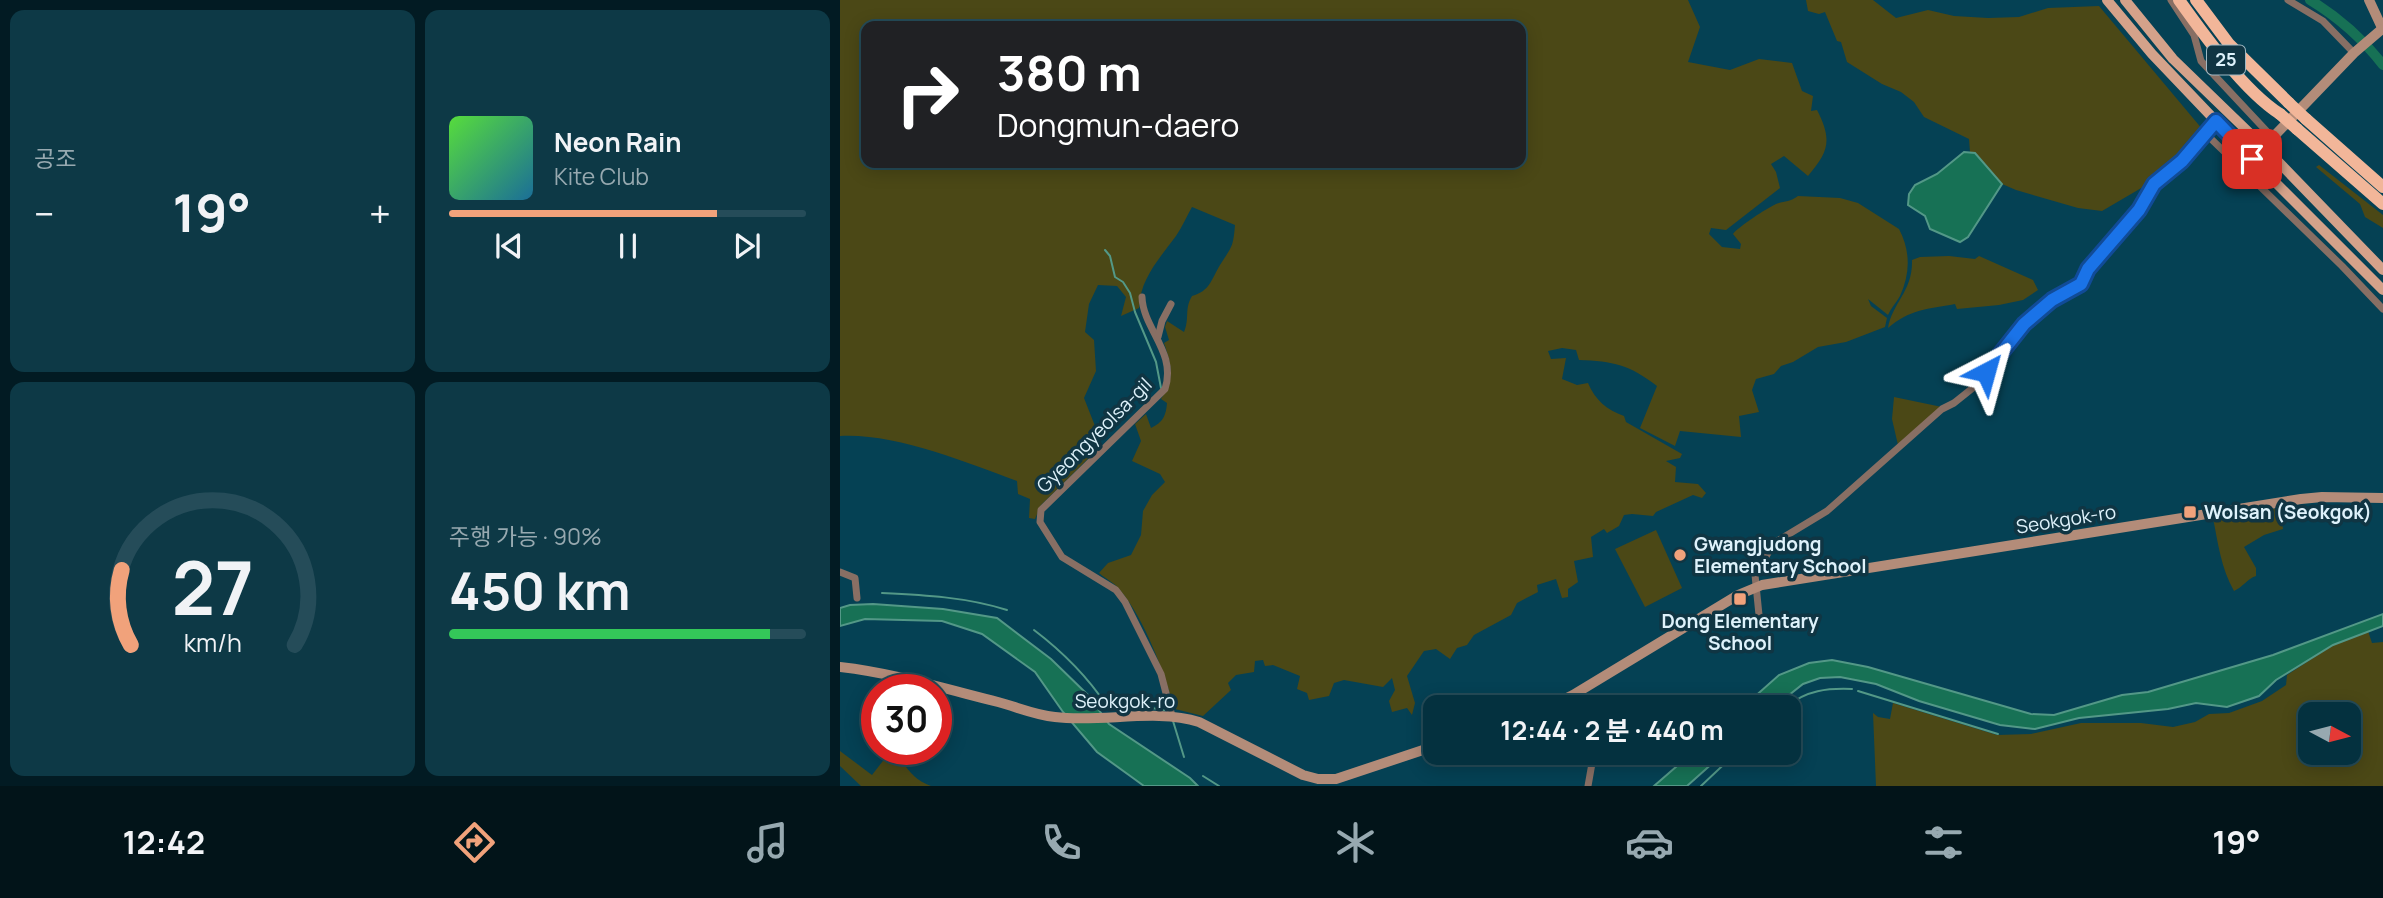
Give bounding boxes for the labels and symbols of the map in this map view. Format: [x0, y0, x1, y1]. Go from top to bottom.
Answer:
road number: 25 [2207, 46, 2245, 74]
pin [2222, 129, 2282, 189]
position arrow [1949, 335, 2023, 409]
street label: Gyeongyeolsa-gil [1031, 372, 1157, 498]
street label: Seokgok-ro [2014, 498, 2118, 540]
place label: Wolsan (Seokgok) [2204, 499, 2372, 525]
marker: Wolsan (Seokgok) [2182, 504, 2198, 520]
place label: Gwangjudong Elementary School [1694, 531, 1867, 579]
marker: Gwangjudong Elementary School [1672, 547, 1688, 563]
marker: Dong Elementary School [1732, 591, 1748, 607]
place label: Dong Elementary School [1661, 608, 1819, 656]
speed limit sign: 30 [861, 674, 952, 765]
street label: Seokgok-ro [1075, 688, 1175, 714]
north arrow [2298, 702, 2361, 765]

